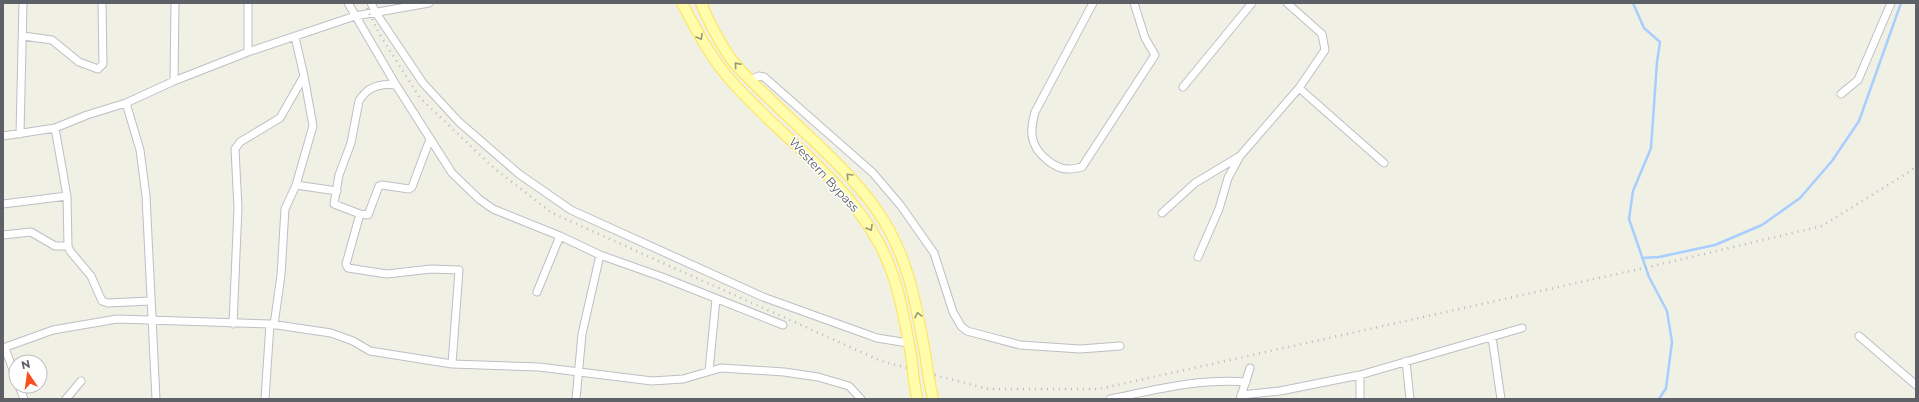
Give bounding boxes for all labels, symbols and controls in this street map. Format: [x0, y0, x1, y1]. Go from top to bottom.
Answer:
one-way arrow [696, 33, 703, 41]
one-way arrow [734, 62, 741, 69]
street label: Western Bypass [786, 134, 863, 215]
one-way arrow [846, 173, 854, 181]
one-way arrow [865, 224, 872, 231]
one-way arrow [915, 312, 923, 318]
north arrow [8, 354, 48, 394]
text: N [20, 356, 32, 372]

